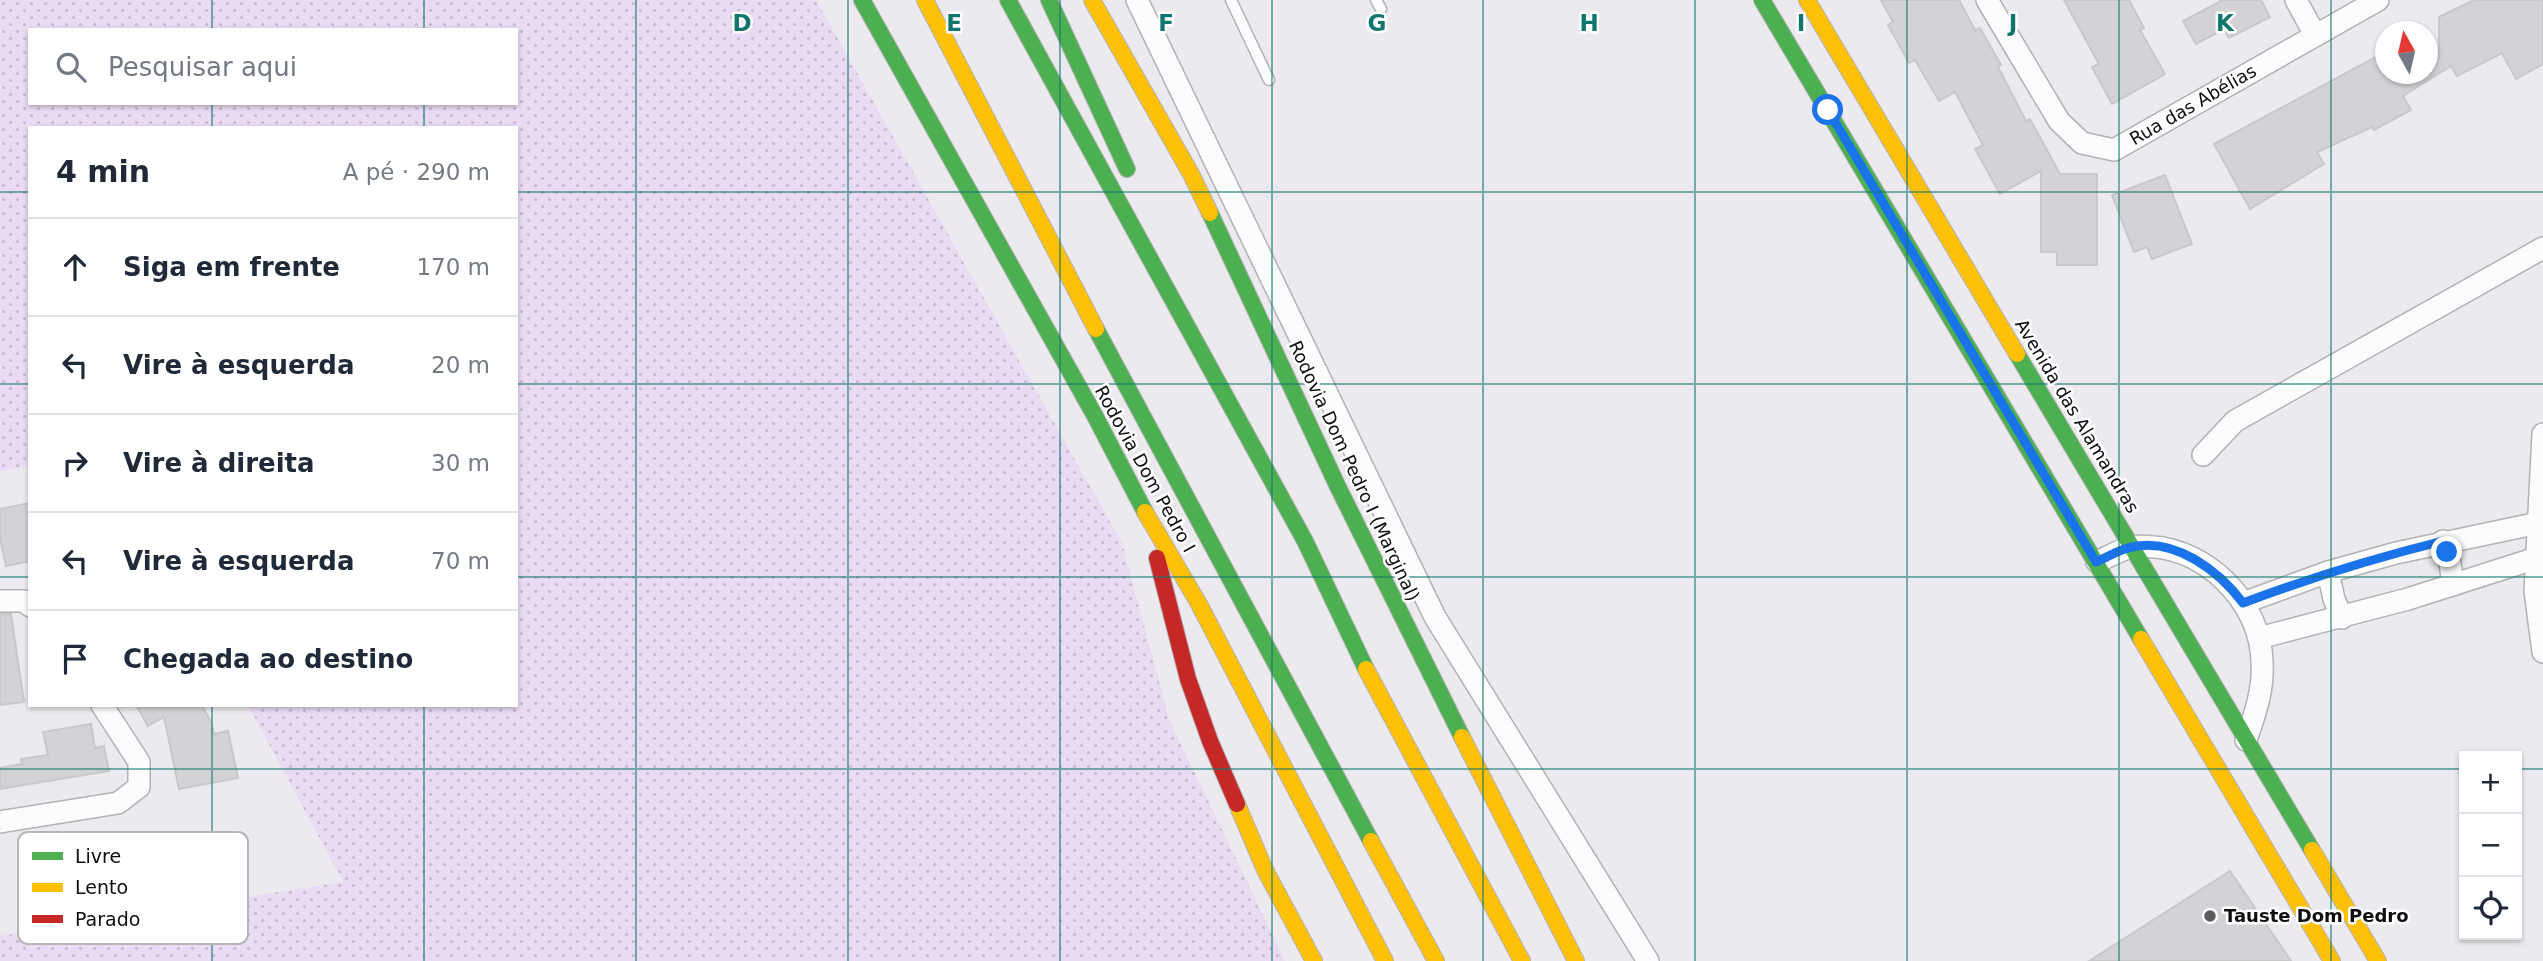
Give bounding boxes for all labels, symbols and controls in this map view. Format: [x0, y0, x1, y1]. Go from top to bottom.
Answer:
text: D [732, 10, 752, 36]
text: E [946, 10, 962, 36]
text: F [1158, 10, 1174, 36]
text: G [1368, 10, 1386, 36]
text: H [1579, 10, 1599, 36]
text: I [1797, 10, 1805, 36]
text: J [2007, 10, 2017, 36]
text: K [2216, 10, 2235, 36]
north arrow [2375, 21, 2438, 84]
search box [28, 28, 518, 105]
icon: search [52, 48, 90, 86]
text: Pesquisar aqui [108, 52, 297, 82]
street label: Rua das Abélias [2126, 60, 2260, 149]
route start [1812, 94, 1843, 125]
text: 4 min [56, 154, 150, 189]
text: A pé · 290 m [343, 159, 490, 185]
icon: ahead [56, 248, 94, 286]
text: Siga em frente [123, 252, 340, 282]
text: 170 m [416, 254, 490, 280]
street label: Avenida das Alamandras [2011, 315, 2144, 517]
street label: Rodovia Dom Pedro I (Marginal) [1285, 337, 1424, 604]
icon: left [56, 346, 94, 384]
text: Vire à esquerda [123, 350, 355, 380]
text: 20 m [431, 352, 490, 378]
street label: Rodovia Dom Pedro I [1091, 382, 1200, 556]
icon: right [56, 444, 94, 482]
text: Vire à direita [123, 448, 315, 478]
text: 30 m [431, 450, 490, 476]
route end [2431, 536, 2462, 567]
icon: left [56, 542, 94, 580]
text: Vire à esquerda [123, 546, 355, 576]
text: 70 m [431, 548, 490, 574]
icon: arrive [56, 640, 94, 678]
text: Chegada ao destino [123, 644, 413, 674]
map controls [2459, 751, 2522, 940]
button: + [2459, 751, 2522, 814]
button: − [2459, 814, 2522, 877]
legend [18, 832, 248, 944]
text: Livre [75, 845, 121, 867]
text: Lento [75, 876, 128, 898]
button: locate [2459, 877, 2522, 940]
place label: Tauste Dom Pedro [2224, 905, 2409, 926]
text: Parado [75, 908, 140, 930]
marker: Tauste Dom Pedro [2202, 908, 2218, 924]

